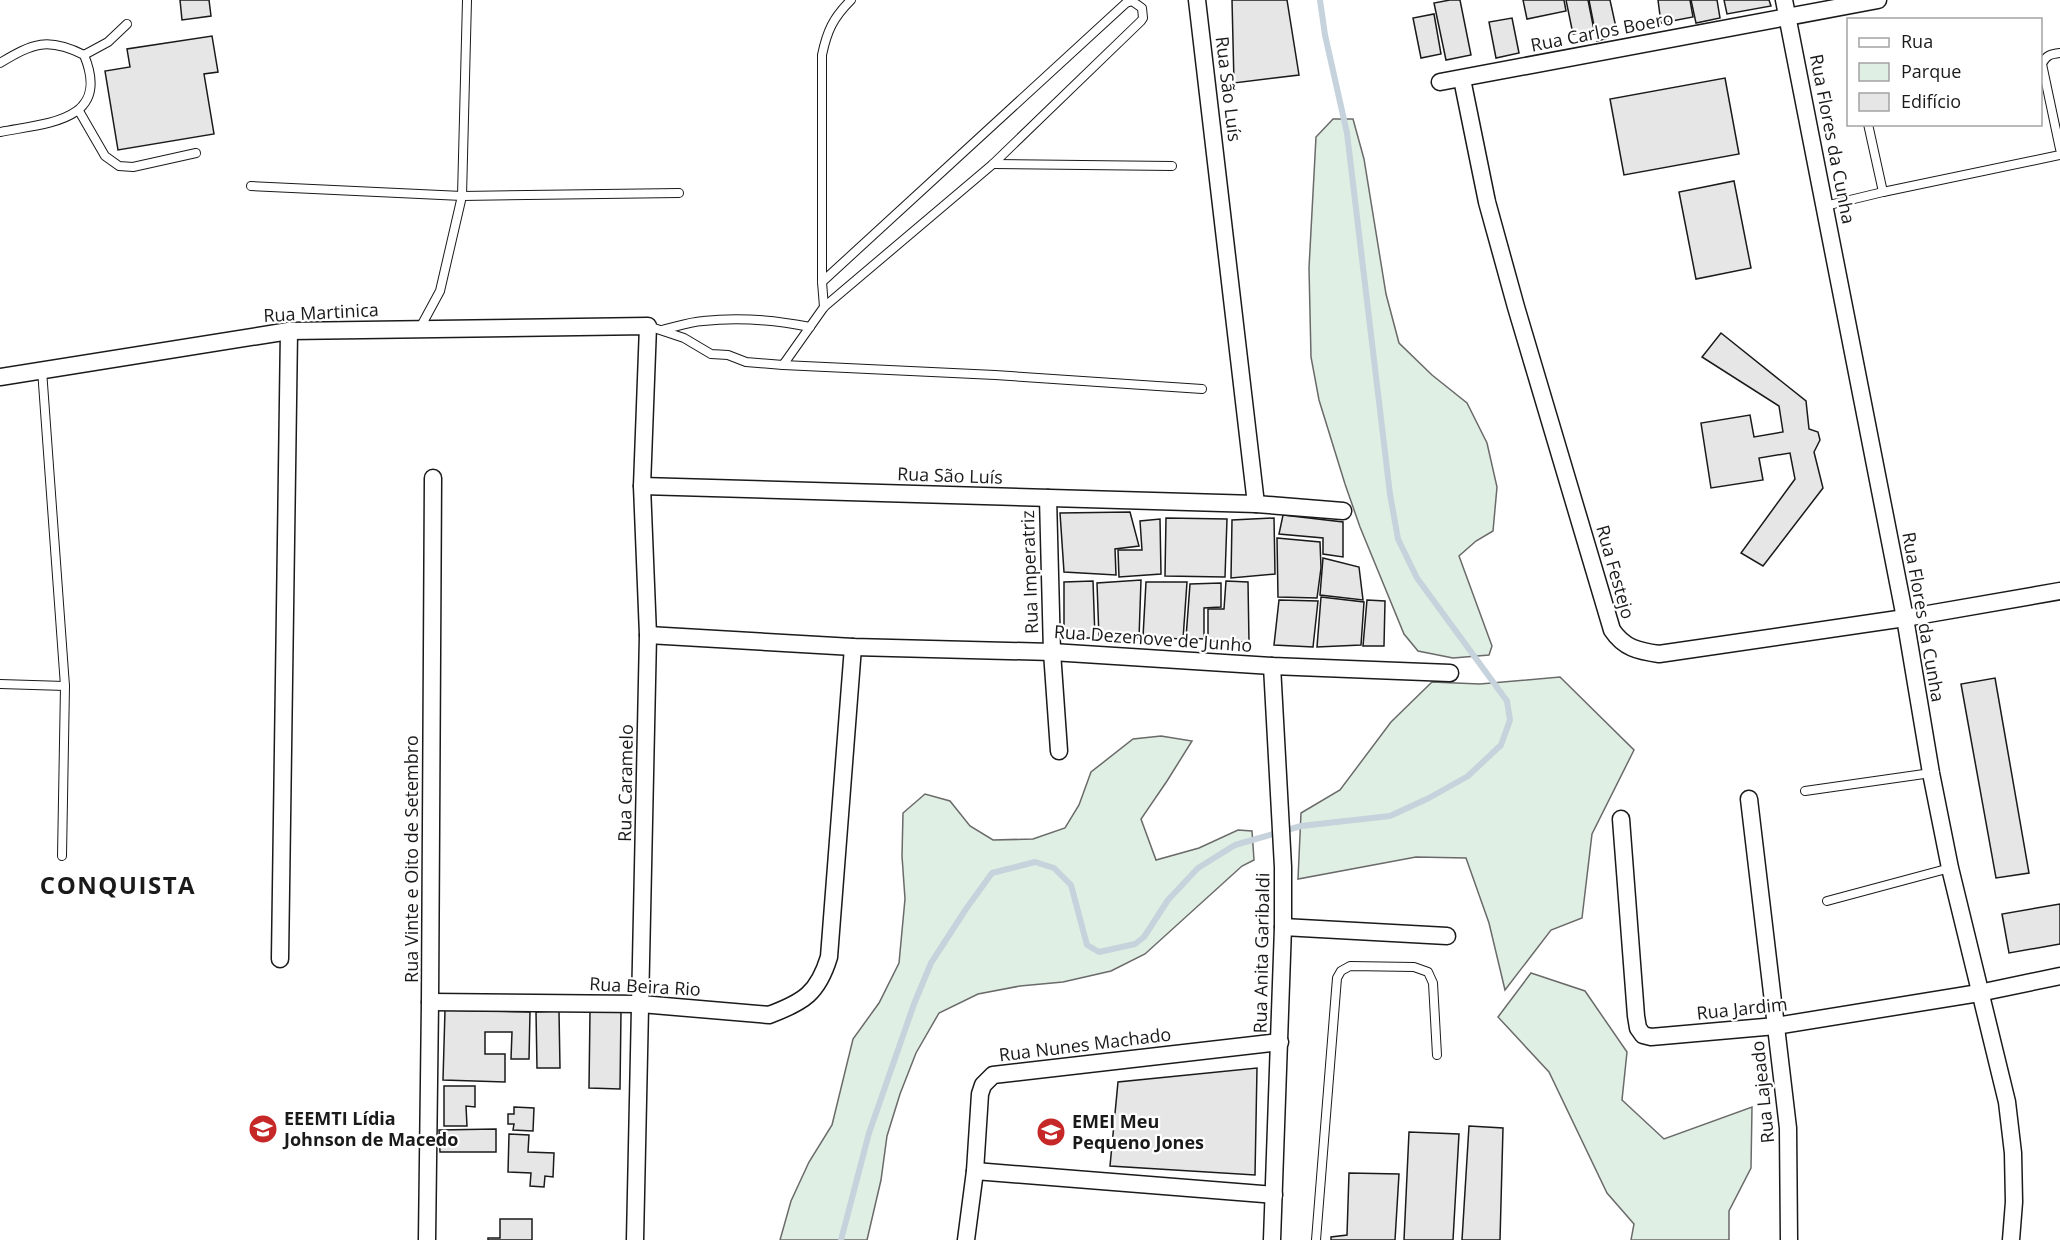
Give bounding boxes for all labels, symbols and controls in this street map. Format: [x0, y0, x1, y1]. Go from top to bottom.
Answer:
street label: Rua Carlos Boero [1528, 5, 1675, 57]
legend [1847, 18, 2042, 126]
text: Rua [1901, 29, 1933, 53]
street label: Rua São Luís [1211, 35, 1247, 143]
street label: Rua Flores da Cunha [1805, 52, 1861, 226]
text: Parque [1901, 59, 1961, 83]
text: Edifício [1901, 89, 1961, 113]
street label: Rua Martinica [263, 297, 379, 327]
street label: Rua São Luís [897, 461, 1003, 489]
street label: Rua Imperatriz [1015, 510, 1043, 634]
street label: Rua Festejo [1591, 522, 1641, 622]
street label: Rua Flores da Cunha [1897, 530, 1951, 704]
street label: Rua Dezenove de Junho [1053, 619, 1253, 657]
street label: Rua Caramelo [612, 724, 638, 842]
street label: Rua Vinte e Oito de Setembro [399, 735, 423, 983]
district label: CONQUISTA [40, 868, 196, 901]
street label: Rua Anita Garibaldi [1248, 872, 1274, 1034]
street label: Rua Beira Rio [589, 971, 701, 1001]
street label: Rua Jardim [1695, 991, 1789, 1025]
street label: Rua Nunes Machado [997, 1022, 1172, 1066]
street label: Rua Lajeado [1745, 1040, 1779, 1144]
place label: EEEMTI Lídia Johnson de Macedo [282, 1106, 458, 1151]
place label: EMEI Meu Pequeno Jones [1072, 1109, 1204, 1154]
school or university icon: EEEMTI Lídia Johnson de Macedo [247, 1113, 279, 1145]
school or university icon: EMEI Meu Pequeno Jones [1035, 1116, 1067, 1148]

